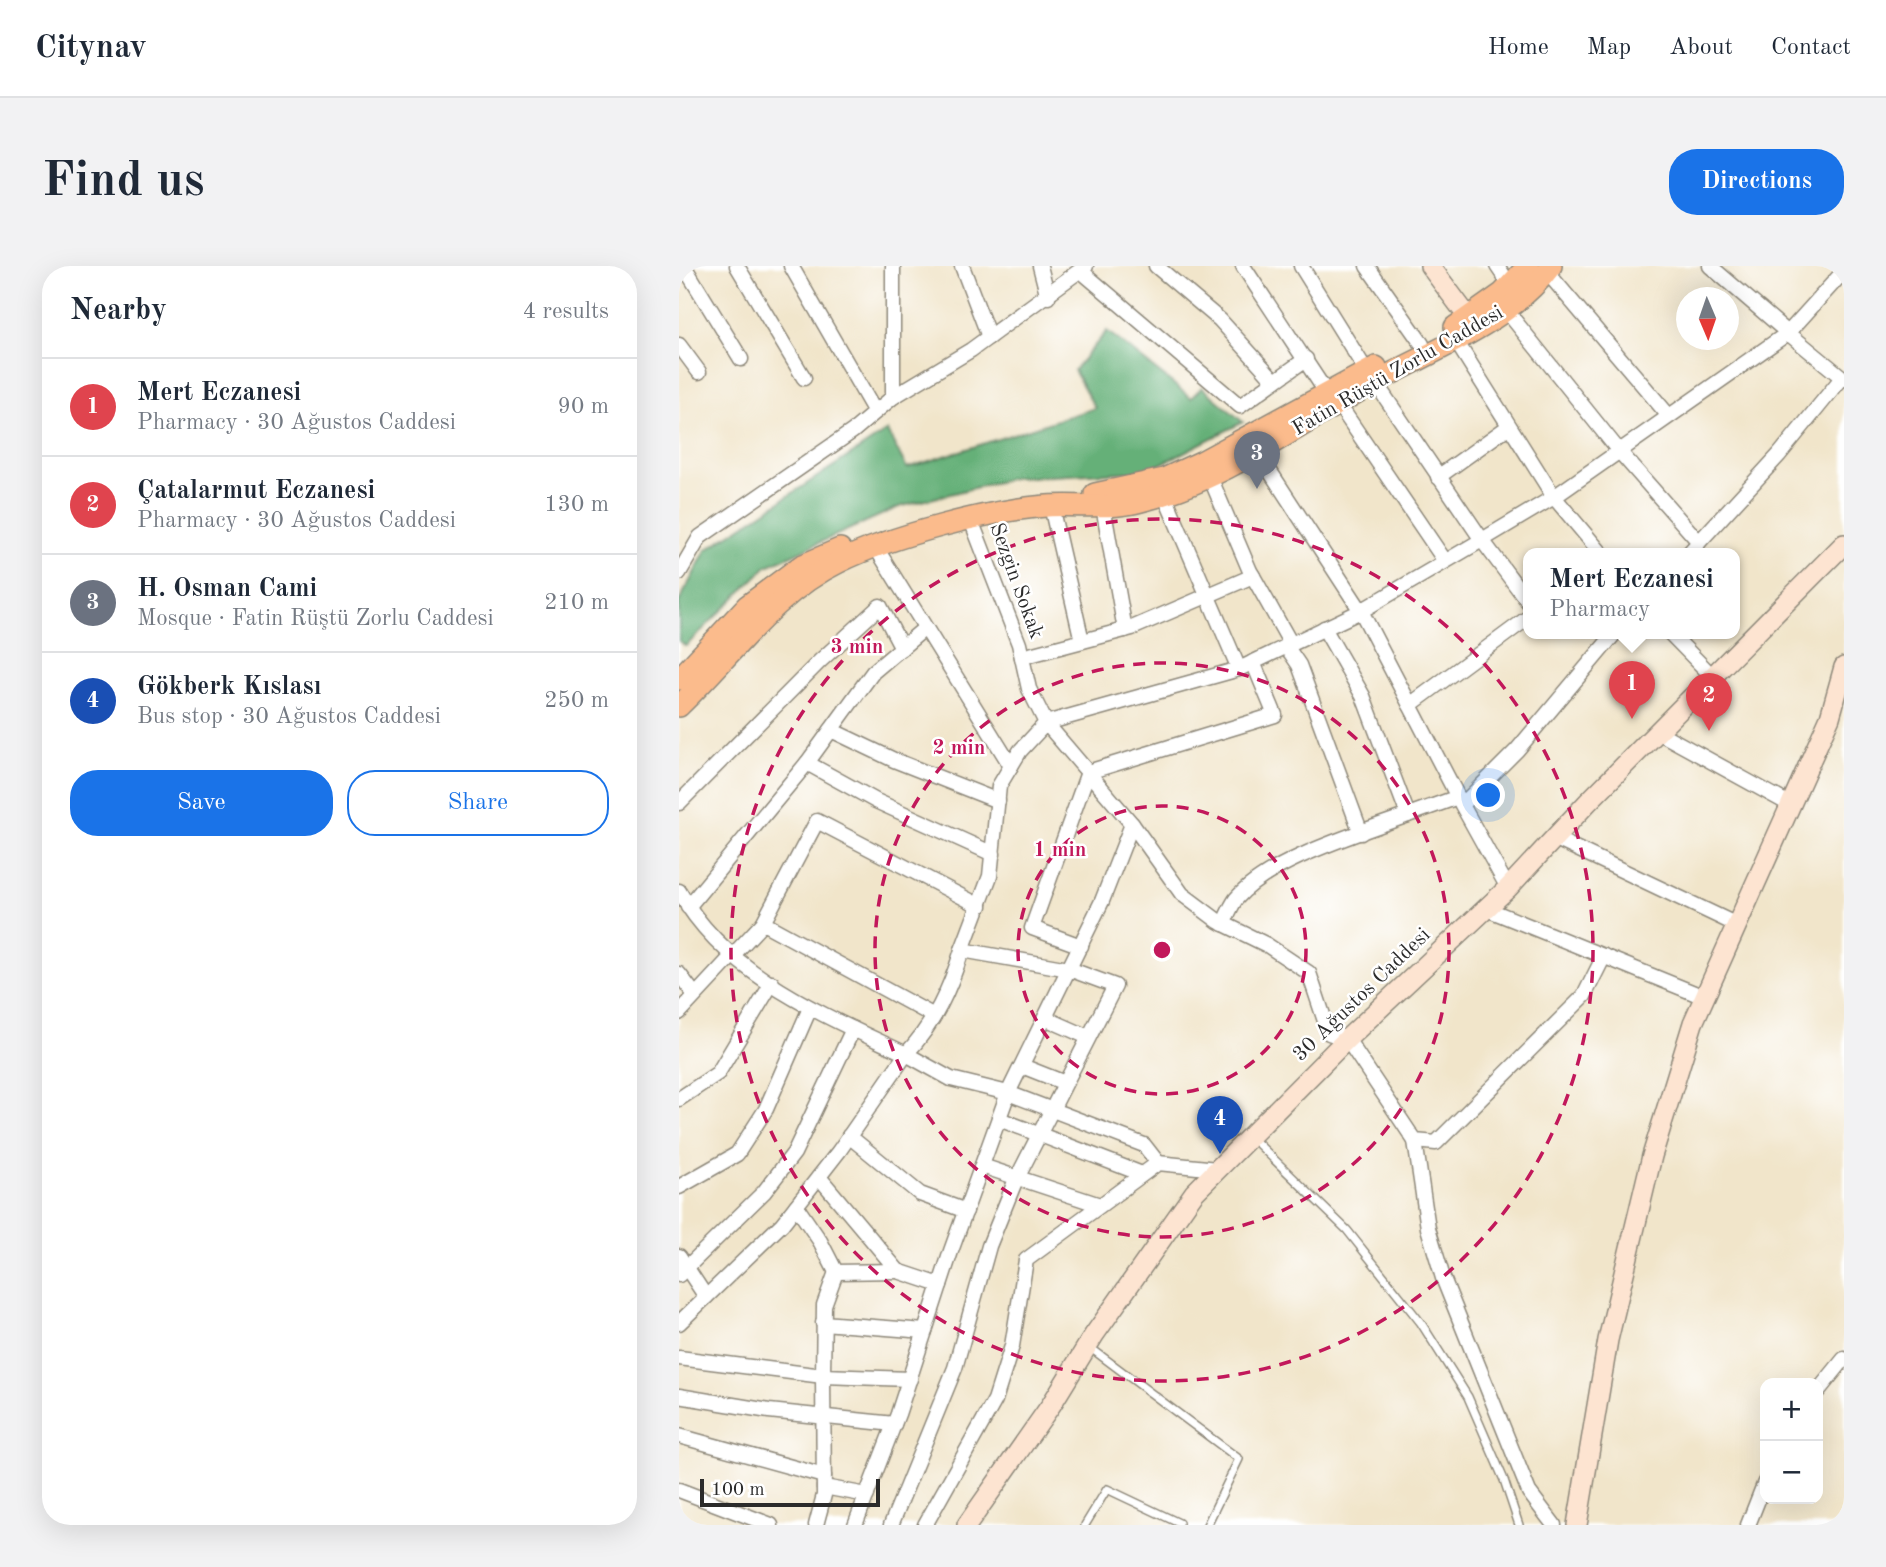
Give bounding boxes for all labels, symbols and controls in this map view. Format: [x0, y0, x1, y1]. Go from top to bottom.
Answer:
text: Citynav [35, 32, 147, 65]
text: Home [1488, 36, 1549, 60]
text: Map [1587, 36, 1631, 60]
text: About [1669, 36, 1733, 60]
text: Contact [1771, 36, 1851, 60]
button: Directions [1669, 149, 1844, 215]
text: Find us [42, 158, 205, 207]
north arrow [1676, 287, 1739, 350]
text: Nearby [70, 296, 167, 326]
text: 4 results [523, 300, 609, 323]
street label: Fatin Rüştü Zorlu Caddesi [1289, 302, 1507, 440]
text: Mert Eczanesi [137, 380, 301, 406]
text: 1 [86, 395, 100, 418]
text: 90 m [558, 395, 609, 418]
text: Pharmacy · 30 Ağustos Caddesi [137, 411, 456, 434]
pin: 3 [1234, 431, 1280, 489]
text: Çatalarmut Eczanesi [137, 478, 375, 504]
text: 2 [86, 493, 100, 516]
text: 130 m [544, 493, 609, 516]
text: Pharmacy · 30 Ağustos Caddesi [137, 509, 456, 532]
street label: Sezgin Sokak [985, 520, 1047, 642]
popup [1523, 548, 1740, 639]
text: Mert Eczanesi [1549, 567, 1714, 593]
text: H. Osman Cami [137, 576, 317, 602]
text: 3 [86, 591, 100, 614]
text: 210 m [544, 591, 609, 614]
text: Pharmacy [1549, 598, 1650, 621]
text: Mosque · Fatin Rüştü Zorlu Caddesi [137, 607, 494, 630]
text: 3 min [831, 637, 883, 658]
pin: 1 [1609, 661, 1655, 719]
pin: 2 [1686, 673, 1732, 731]
text: Gökberk Kıslası [137, 674, 322, 700]
text: 4 [86, 689, 100, 712]
text: 250 m [544, 689, 609, 712]
text: Bus stop · 30 Ağustos Caddesi [137, 705, 441, 728]
text: 2 min [933, 738, 985, 759]
button: Save [70, 770, 333, 836]
button: Share [347, 770, 609, 836]
your location [1471, 778, 1505, 812]
text: 1 min [1034, 840, 1086, 861]
street label: 30 Ağustos Caddesi [1289, 924, 1435, 1066]
centre of rings [1150, 938, 1174, 962]
pin: 4 [1197, 1096, 1243, 1154]
map controls [1760, 1378, 1823, 1504]
button: + [1760, 1378, 1823, 1441]
button: − [1760, 1441, 1823, 1504]
scale bar [700, 1476, 880, 1508]
text: 100 m [711, 1481, 764, 1500]

